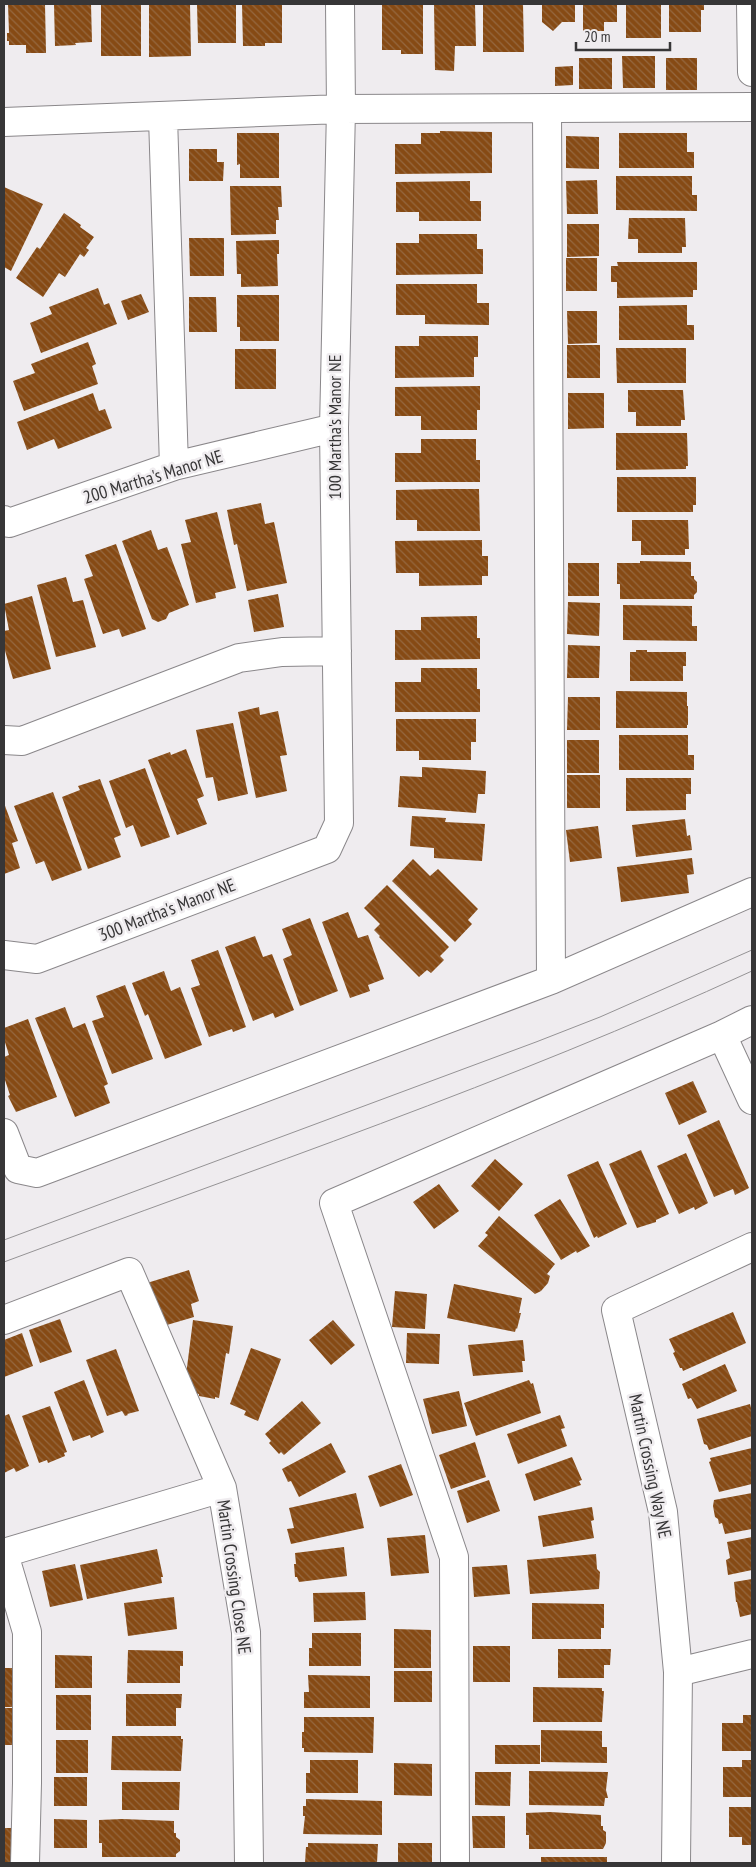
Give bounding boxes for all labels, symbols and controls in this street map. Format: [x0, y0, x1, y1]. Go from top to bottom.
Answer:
scale bar [576, 20, 670, 52]
text: 20 m [584, 27, 610, 46]
street label: 100 Martha's Manor NE [323, 355, 346, 499]
street label: 200 Martha's Manor NE [80, 444, 225, 509]
street label: 300 Martha's Manor NE [95, 873, 239, 946]
street label: Martin Crossing Way NE [624, 1392, 677, 1540]
street label: Martin Crossing Close NE [212, 1498, 257, 1656]

